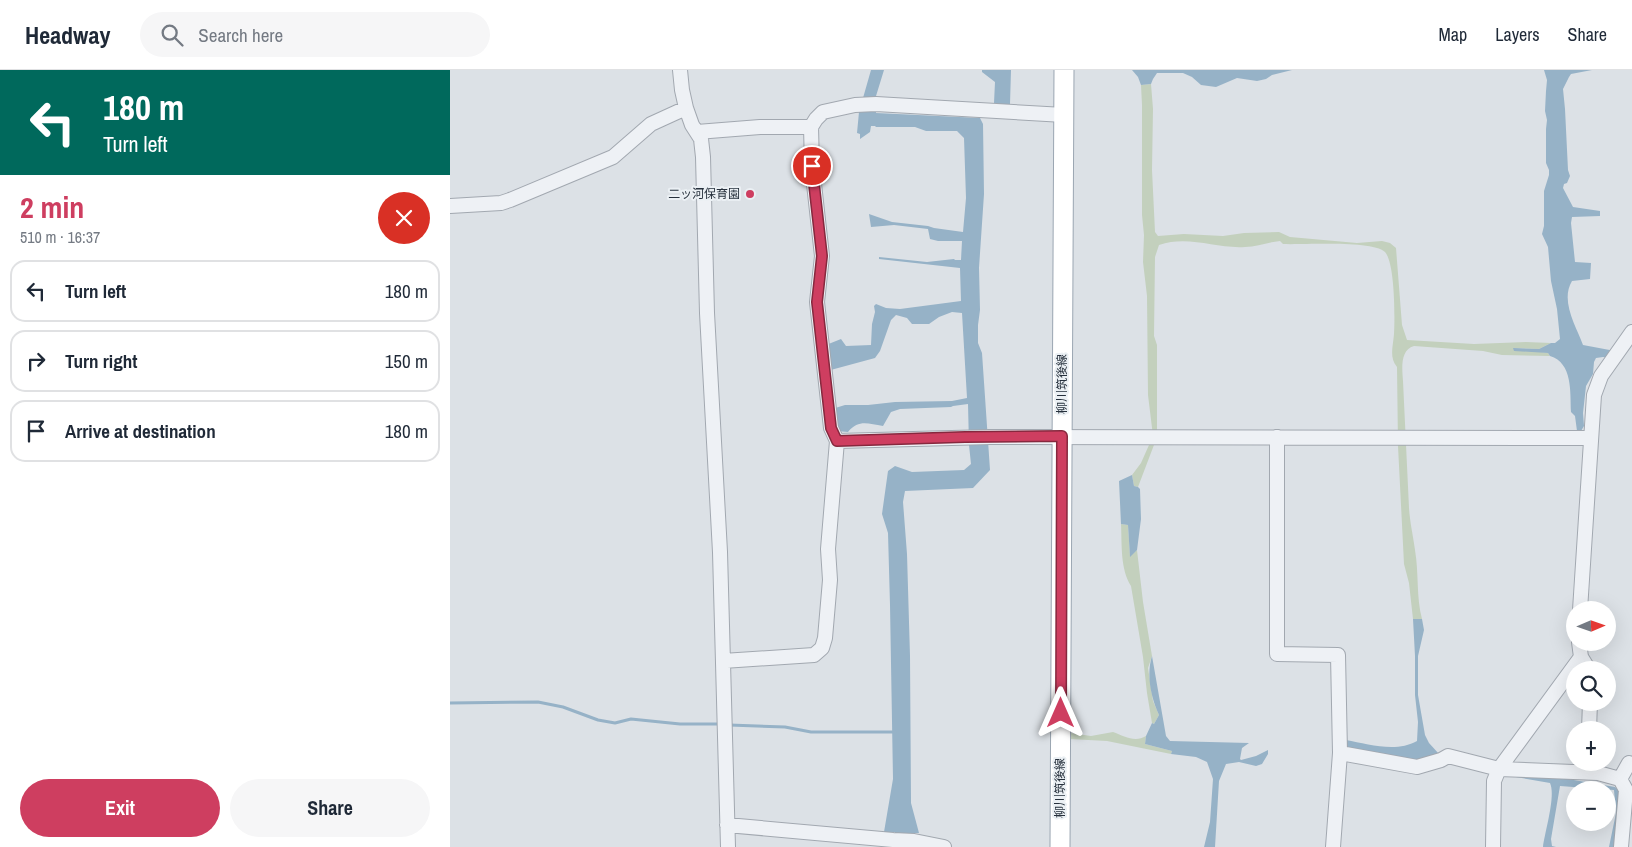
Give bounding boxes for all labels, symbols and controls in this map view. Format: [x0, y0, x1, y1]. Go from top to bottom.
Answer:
search box [140, 12, 490, 57]
text: Headway [25, 19, 110, 51]
icon: search [158, 21, 186, 49]
text: Search here [198, 22, 283, 48]
text: Map [1439, 22, 1467, 47]
text: Layers [1495, 22, 1540, 47]
text: Share [1568, 22, 1607, 47]
text: 180 m [103, 84, 184, 131]
icon: left [20, 90, 85, 155]
text: Turn left [103, 129, 168, 159]
pin [791, 145, 833, 187]
icon: arrive [798, 152, 826, 180]
place label: 二ッ河保育園 [668, 186, 740, 202]
text: 2 min [20, 187, 84, 227]
marker: 二ッ河保育園 [744, 188, 756, 200]
button: close [378, 192, 430, 244]
text: 510 m · 16:37 [20, 226, 100, 248]
icon: left [22, 277, 50, 305]
text: Turn left [65, 278, 126, 304]
text: 180 m [385, 278, 428, 304]
icon: right [22, 347, 50, 375]
text: Turn right [65, 348, 137, 374]
text: 150 m [385, 348, 428, 374]
street label: 柳川筑後線 [1054, 354, 1070, 414]
icon: arrive [22, 417, 50, 445]
text: Arrive at destination [65, 418, 216, 444]
text: 180 m [385, 418, 428, 444]
north arrow [1566, 601, 1616, 651]
map controls [1566, 601, 1616, 831]
button: search [1566, 661, 1616, 711]
position arrow [1034, 686, 1086, 738]
button: + [1566, 721, 1616, 771]
street label: 柳川筑後線 [1052, 758, 1068, 818]
button: Exit [20, 779, 220, 837]
button: Share [230, 779, 430, 837]
button: − [1566, 781, 1616, 831]

